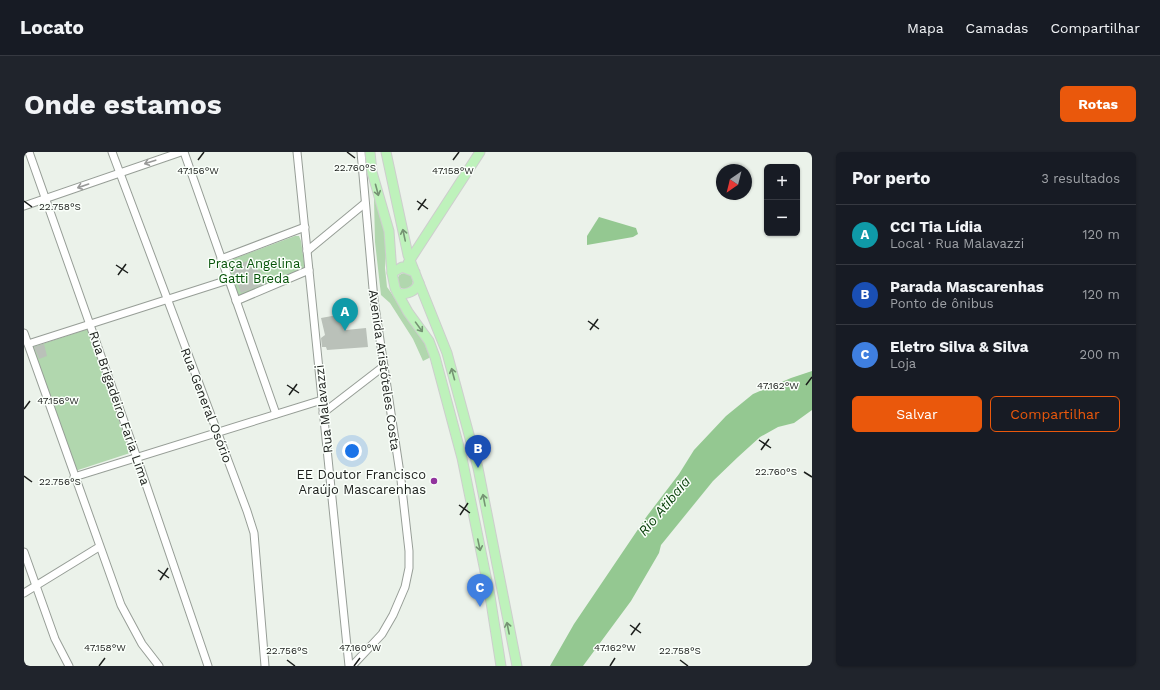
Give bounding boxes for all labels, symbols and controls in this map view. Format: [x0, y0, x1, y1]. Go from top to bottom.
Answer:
text: Locato [20, 16, 84, 39]
text: Mapa [907, 20, 944, 36]
text: Camadas [966, 20, 1028, 36]
text: Compartilhar [1050, 20, 1140, 36]
button: Rotas [1060, 86, 1136, 122]
text: Onde estamos [24, 88, 222, 121]
one-way arrow [144, 159, 157, 166]
text: 22.760°S [334, 162, 376, 173]
north arrow [716, 164, 752, 200]
map controls [764, 164, 800, 236]
button: + [764, 164, 800, 200]
text: 47.156°W [177, 165, 219, 176]
text: 47.158°W [432, 165, 474, 176]
text: Por perto [852, 168, 930, 188]
text: 3 resultados [1041, 171, 1120, 186]
one-way arrow [78, 182, 90, 190]
one-way arrow [374, 183, 381, 196]
button: − [764, 200, 800, 236]
text: 22.758°S [39, 201, 81, 212]
text: CCI Tia Lídia [890, 218, 982, 236]
text: A [861, 227, 869, 242]
text: 120 m [1082, 227, 1120, 242]
one-way arrow [400, 229, 408, 242]
text: Local · Rua Malavazzi [890, 236, 1024, 251]
park label: Praça Angelina Gatti Breda [208, 256, 301, 286]
text: Parada Mascarenhas [890, 278, 1044, 296]
text: B [861, 287, 869, 302]
text: 120 m [1082, 287, 1120, 302]
street label: Avenida Aristóteles Costa [366, 289, 403, 452]
text: Ponto de ônibus [890, 296, 994, 311]
pin: A [332, 298, 358, 331]
one-way arrow [415, 321, 423, 332]
street label: Rua Brigadeiro Faria Lima [86, 329, 153, 488]
text: Eletro Silva & Silva [890, 338, 1028, 356]
street label: Rua General Osório [178, 346, 235, 465]
text: C [861, 347, 869, 362]
text: 200 m [1079, 347, 1120, 362]
text: Loja [890, 356, 916, 371]
street label: Rua Malavazzi [311, 364, 336, 454]
one-way arrow [448, 368, 456, 381]
text: 47.162°W [757, 380, 799, 391]
text: 47.156°W [37, 395, 79, 406]
button: Salvar [852, 396, 982, 432]
button: Compartilhar [990, 396, 1120, 432]
pin: B [465, 435, 491, 468]
your location [342, 441, 362, 461]
text: 22.760°S [755, 466, 797, 477]
place label: EE Doutor Francisco Araújo Mascarenhas [297, 467, 426, 497]
water label: Rio Atibaia [635, 473, 694, 539]
text: 22.756°S [39, 476, 81, 487]
marker: EE Doutor Francisco Araújo Mascarenhas [429, 476, 439, 486]
one-way arrow [480, 494, 488, 507]
one-way arrow [475, 538, 483, 551]
pin: C [467, 574, 493, 607]
one-way arrow [504, 622, 512, 635]
text: 47.158°W [84, 642, 126, 653]
text: 47.160°W [339, 642, 381, 653]
text: 47.162°W [594, 642, 636, 653]
text: 22.756°S [266, 645, 308, 656]
text: 22.758°S [659, 645, 701, 656]

